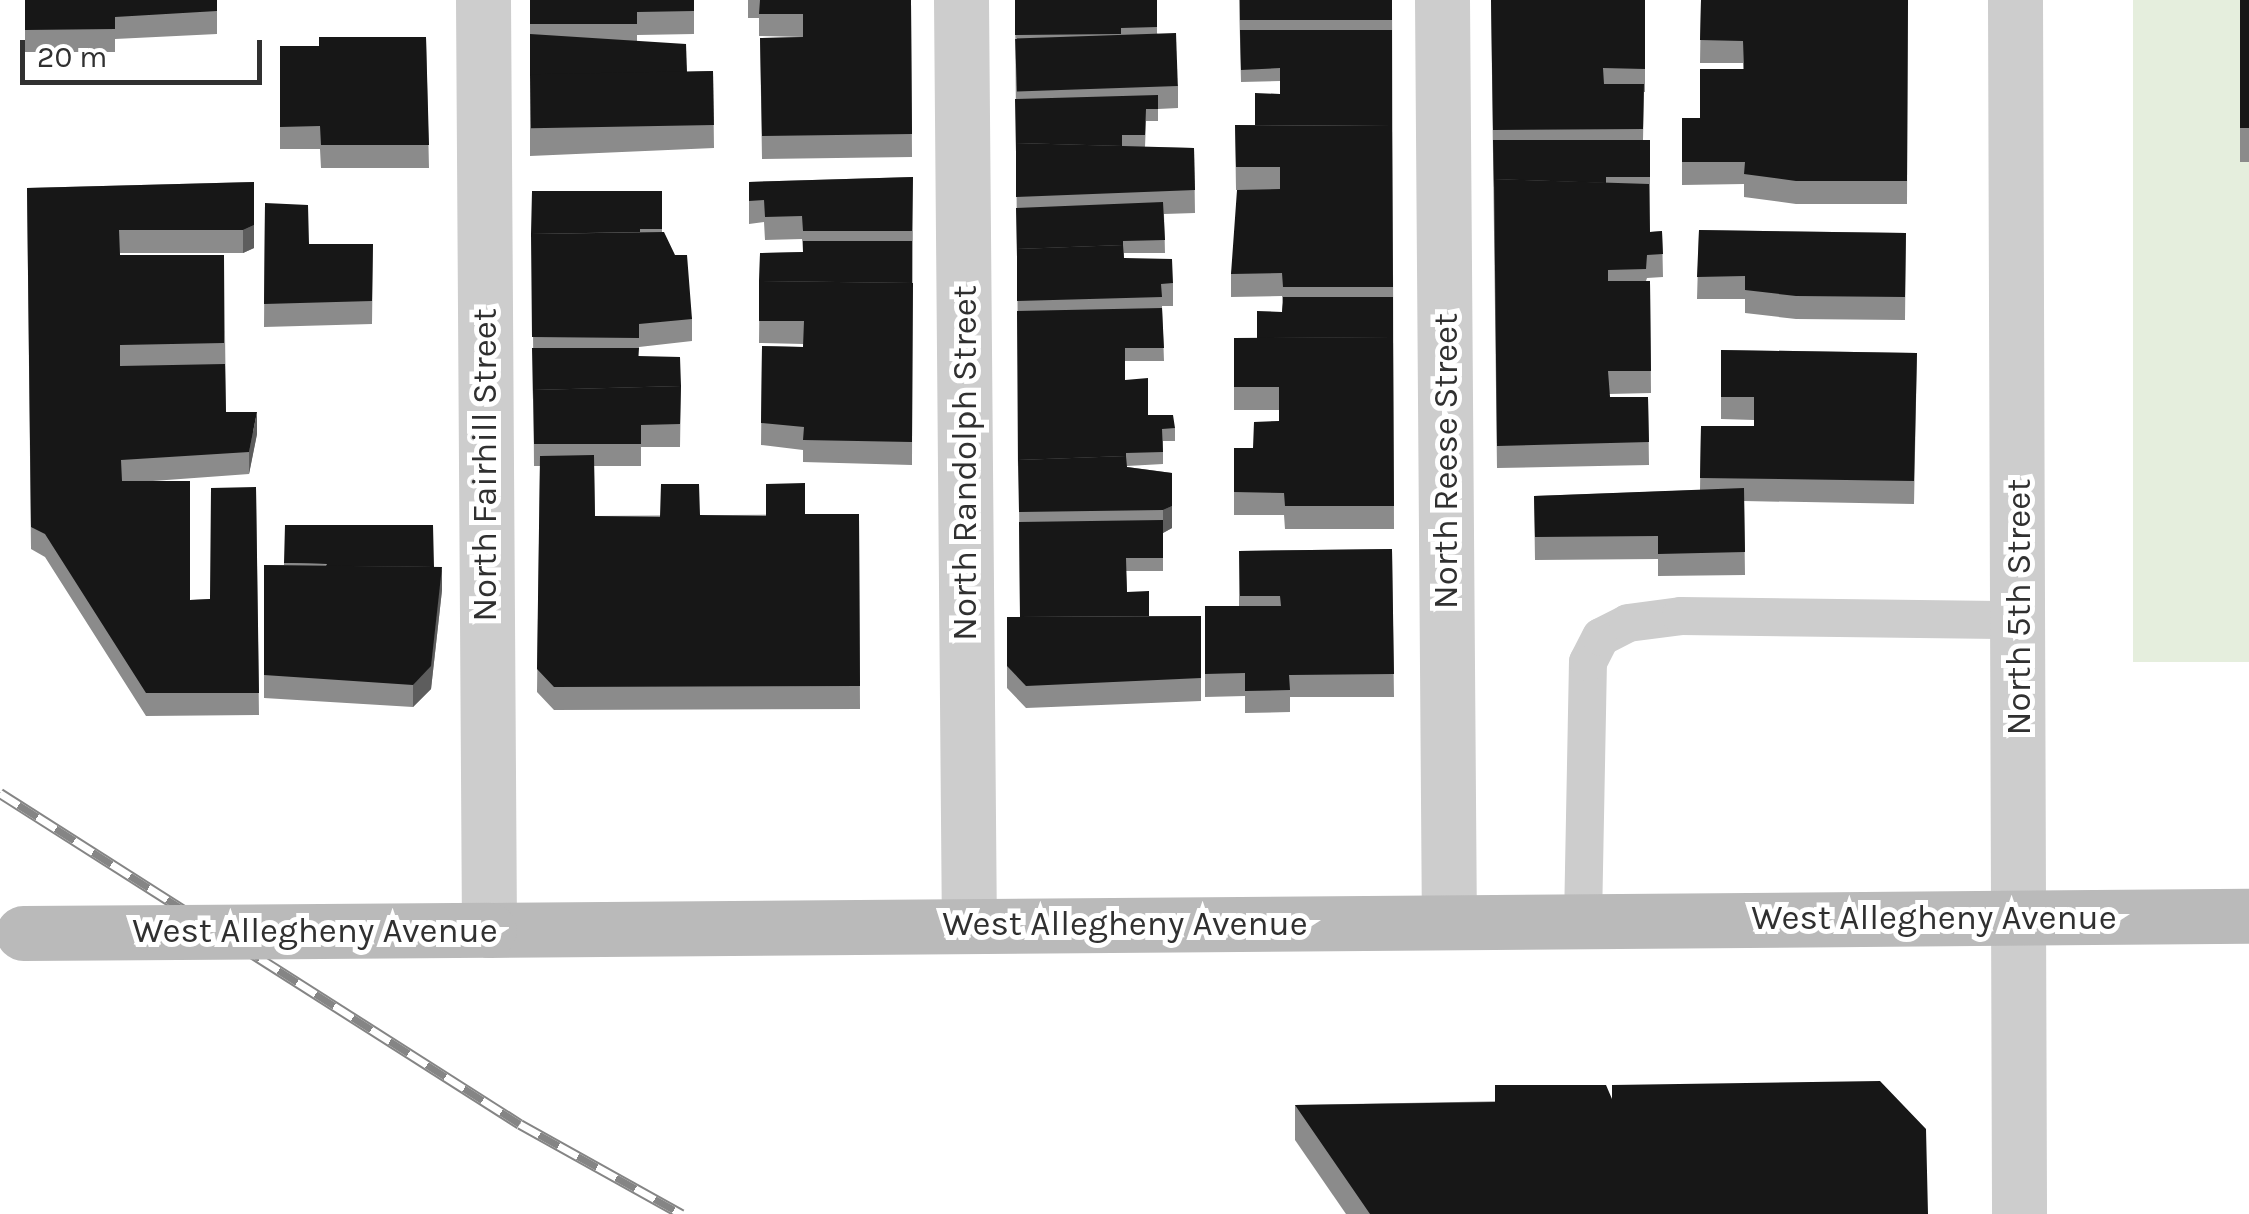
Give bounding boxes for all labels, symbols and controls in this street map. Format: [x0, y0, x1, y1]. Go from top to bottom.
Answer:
scale bar [25, 20, 268, 82]
text: 20 m [37, 39, 107, 75]
street label: North Randolph Street [944, 285, 986, 641]
street label: North Fairhill Street [464, 308, 506, 622]
street label: North Reese Street [1425, 313, 1467, 609]
street label: North 5th Street [1998, 479, 2040, 735]
street label: West Allegheny Avenue [1751, 897, 2117, 939]
street label: West Allegheny Avenue [942, 903, 1308, 945]
street label: West Allegheny Avenue [132, 910, 498, 952]

